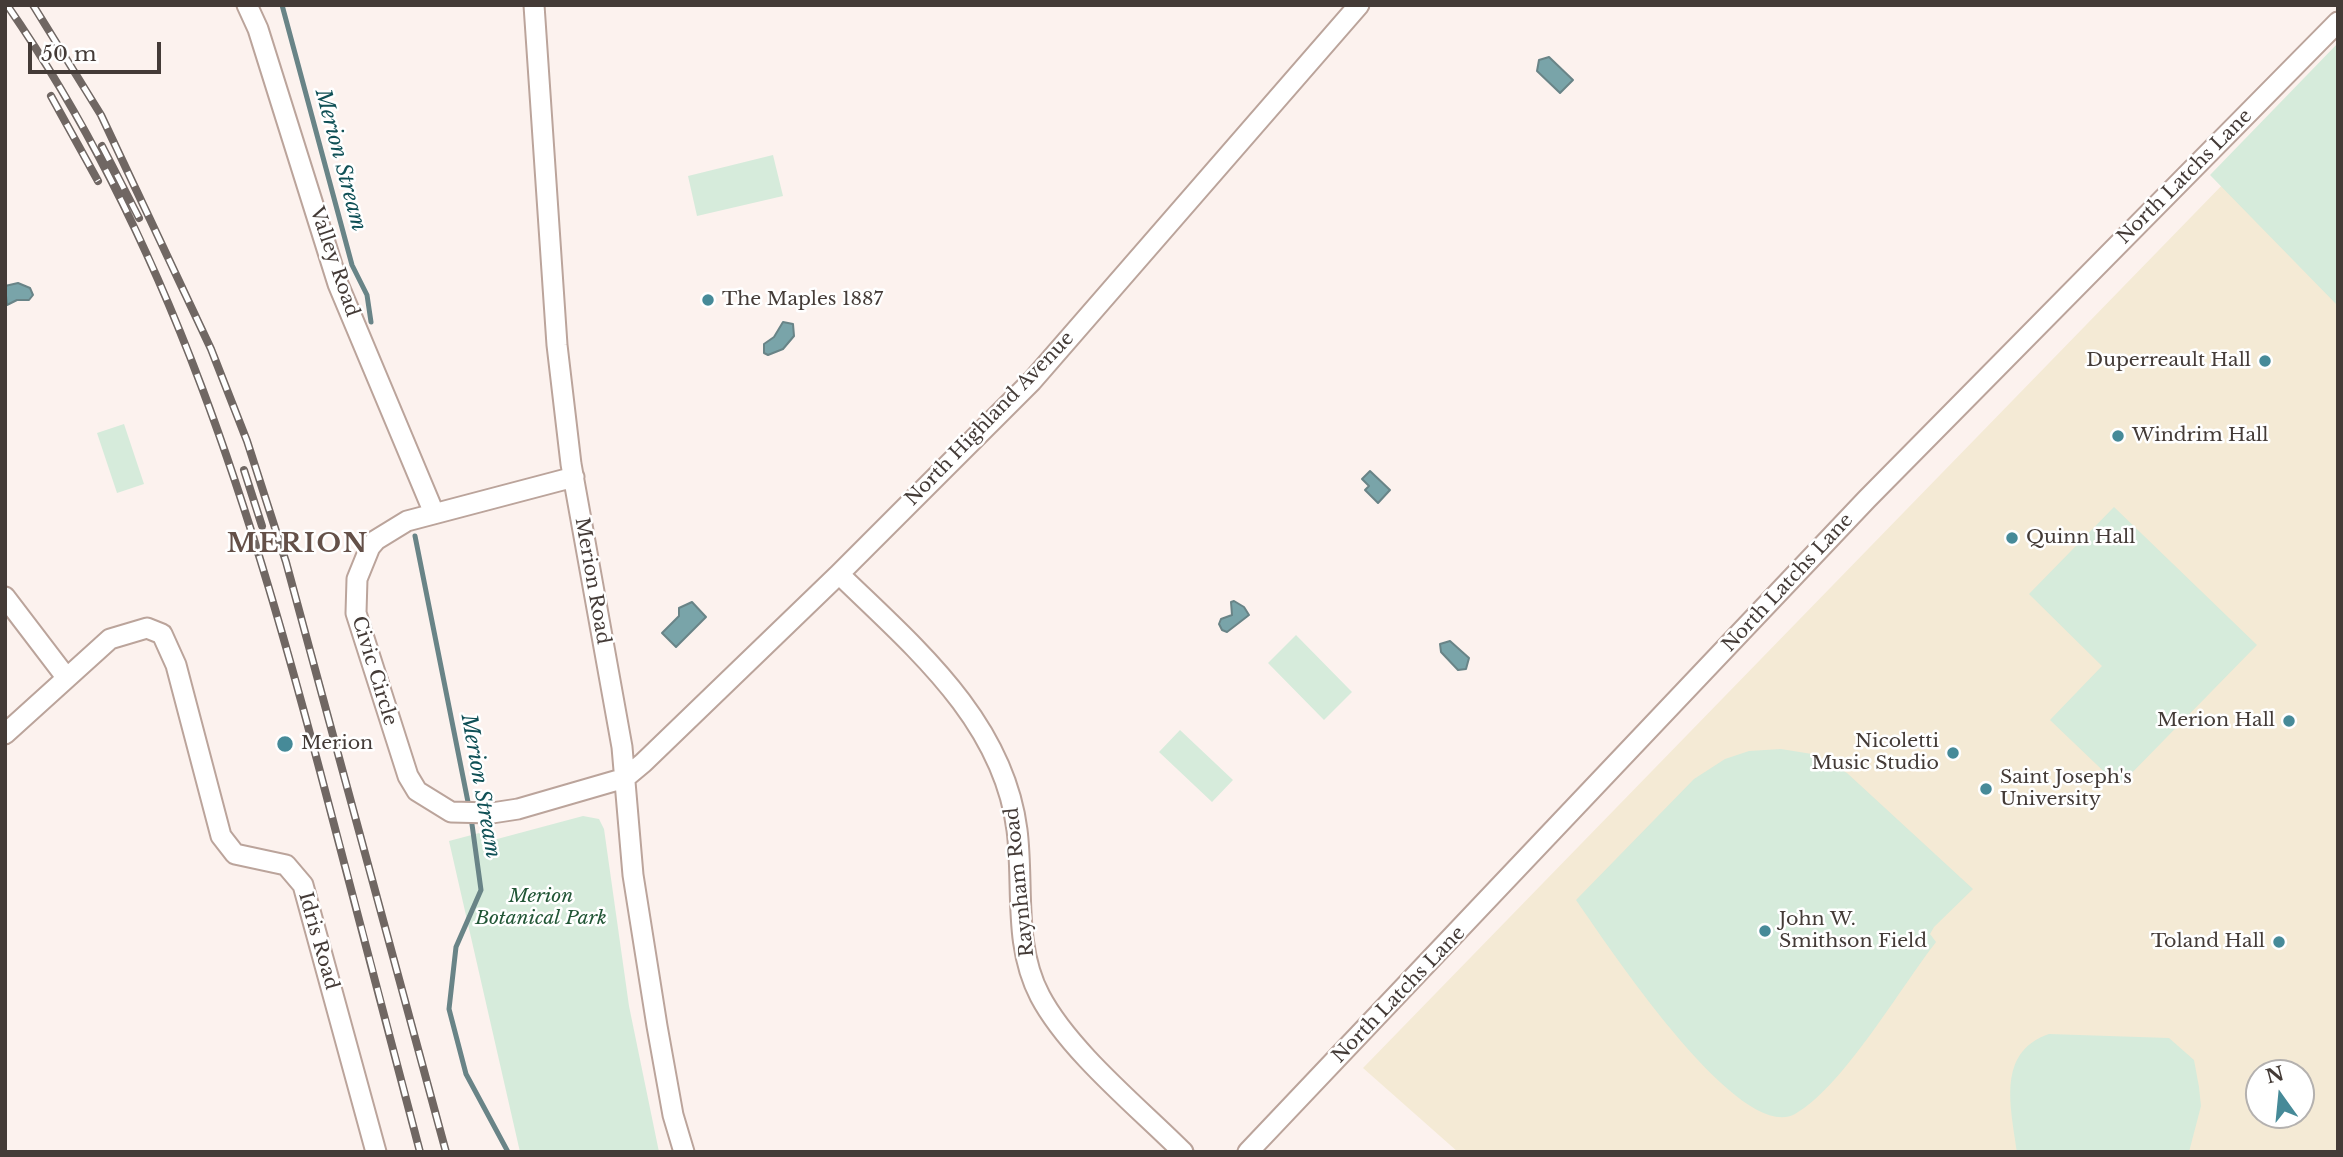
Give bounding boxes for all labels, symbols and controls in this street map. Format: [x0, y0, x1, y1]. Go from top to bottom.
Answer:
scale bar [32, 28, 164, 72]
text: 50 m [41, 41, 96, 67]
water label: Merion Stream [309, 86, 371, 234]
street label: North Latchs Lane [2113, 105, 2257, 249]
street label: Valley Road [305, 204, 363, 320]
place label: The Maples 1887 [722, 289, 883, 311]
marker: The Maples 1887 [700, 292, 716, 308]
street label: North Highland Avenue [901, 327, 1079, 511]
place label: Duperreault Hall [2086, 350, 2251, 372]
marker: Duperreault Hall [2257, 353, 2273, 369]
place label: Windrim Hall [2132, 425, 2268, 447]
marker: Windrim Hall [2110, 428, 2126, 444]
street label: North Latchs Lane [1718, 509, 1858, 657]
street label: Merion Road [570, 516, 614, 646]
place label: Quinn Hall [2026, 527, 2135, 549]
district label: MERION [228, 529, 368, 561]
marker: Quinn Hall [2004, 530, 2020, 546]
street label: Civic Circle [347, 614, 401, 728]
place label: Merion Hall [2157, 710, 2275, 732]
water label: Merion Stream [455, 712, 505, 860]
marker: Merion Hall [2281, 713, 2297, 729]
place label: Nicoletti Music Studio [1811, 731, 1939, 775]
place label: Merion [301, 733, 373, 755]
marker: Merion [275, 734, 295, 754]
marker: Nicoletti Music Studio [1945, 745, 1961, 761]
place label: Saint Joseph's University [2000, 767, 2132, 811]
marker: Saint Joseph's University [1978, 781, 1994, 797]
street label: Raynham Road [1001, 806, 1039, 958]
park label: Merion Botanical Park [475, 886, 607, 930]
street label: Idris Road [293, 890, 343, 992]
place label: John W. Smithson Field [1779, 909, 1927, 953]
street label: North Latchs Lane [1328, 922, 1470, 1068]
marker: John W. Smithson Field [1757, 923, 1773, 939]
place label: Toland Hall [2151, 931, 2265, 953]
marker: Toland Hall [2271, 934, 2287, 950]
north arrow [2245, 1059, 2315, 1129]
text: N [2263, 1062, 2287, 1089]

